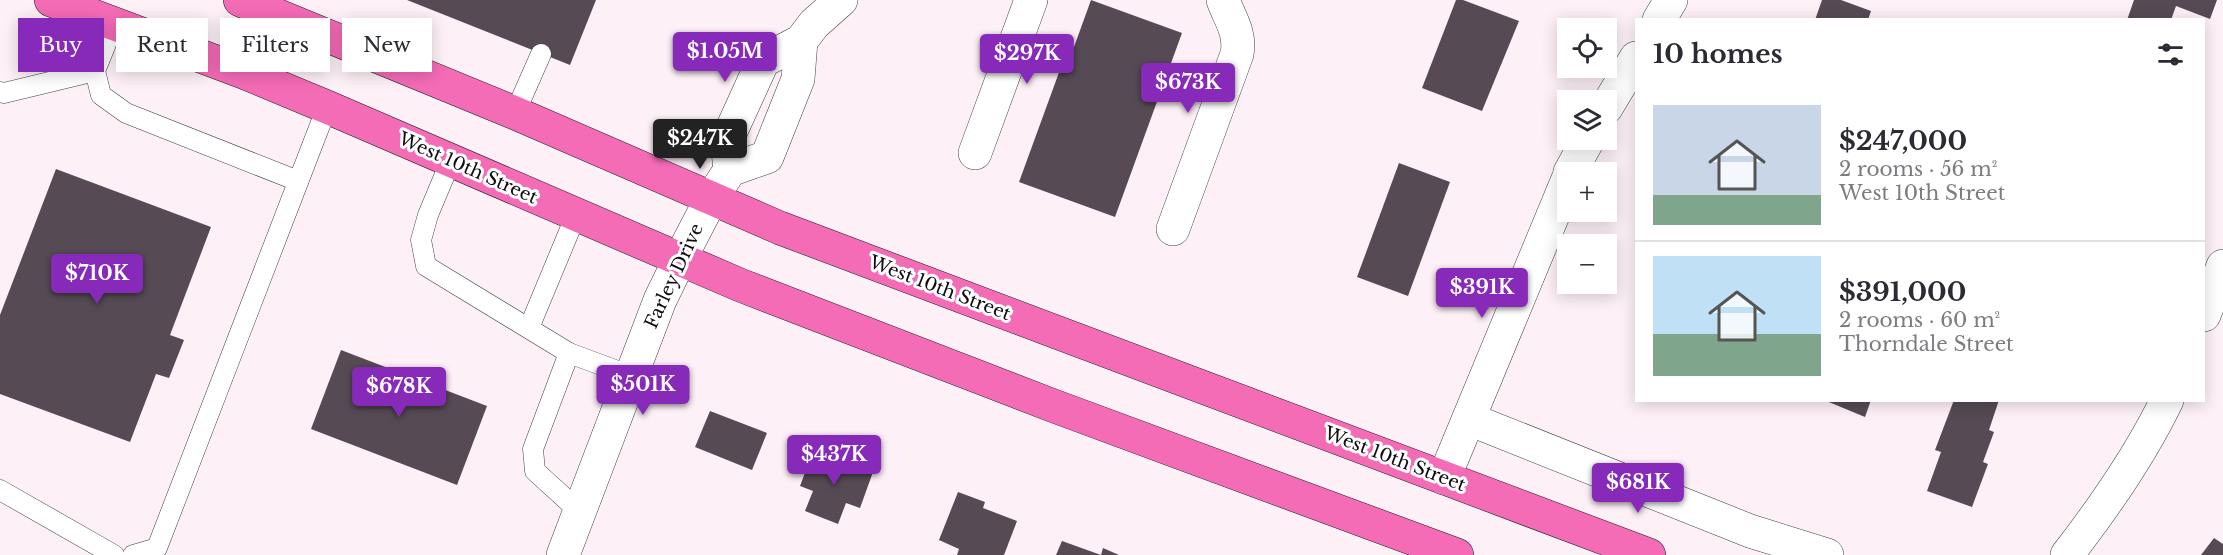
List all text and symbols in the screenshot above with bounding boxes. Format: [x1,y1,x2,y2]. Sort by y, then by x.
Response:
chip: Buy [18,18,104,72]
chip: Rent [116,18,208,72]
chip: Filters [220,18,330,72]
chip: New [342,18,432,72]
map controls [1557,18,1617,294]
button: locate [1557,18,1617,78]
pin: $1.05M [676,32,774,83]
pin: $297K [985,34,1069,85]
text: 10 homes [1653,38,1783,70]
icon: filters [2154,38,2187,71]
text: $1.05M [687,39,763,63]
text: $297K [994,41,1060,65]
pin: $673K [1146,63,1230,114]
text: $673K [1155,70,1221,94]
button: layers [1557,90,1617,150]
pin: $247K [658,119,742,170]
text: $247,000 [1839,125,1967,157]
text: $247K [667,126,733,150]
street label: West 10th Street [394,127,541,209]
icon: home [1701,129,1773,201]
text: 2 rooms · 56 m² [1839,157,1997,181]
button: + [1557,162,1617,222]
text: West 10th Street [1839,181,2005,205]
street label: Farley Drive [640,220,708,332]
button: − [1557,234,1617,294]
street label: West 10th Street [865,251,1014,325]
pin: $710K [55,254,139,305]
text: $710K [65,261,129,285]
pin: $391K [1440,268,1524,319]
text: $391K [1450,275,1514,299]
text: $391,000 [1839,276,1966,308]
icon: home [1701,280,1773,352]
text: 2 rooms · 60 m² [1839,308,2000,332]
text: Thorndale Street [1839,332,2014,356]
pin: $501K [601,365,685,416]
pin: $678K [357,367,441,418]
text: $501K [610,372,676,396]
text: $678K [366,374,432,398]
street label: West 10th Street [1320,422,1469,496]
pin: $437K [792,435,876,486]
text: $437K [801,442,867,466]
pin: $681K [1596,463,1680,514]
text: $681K [1606,470,1670,494]

